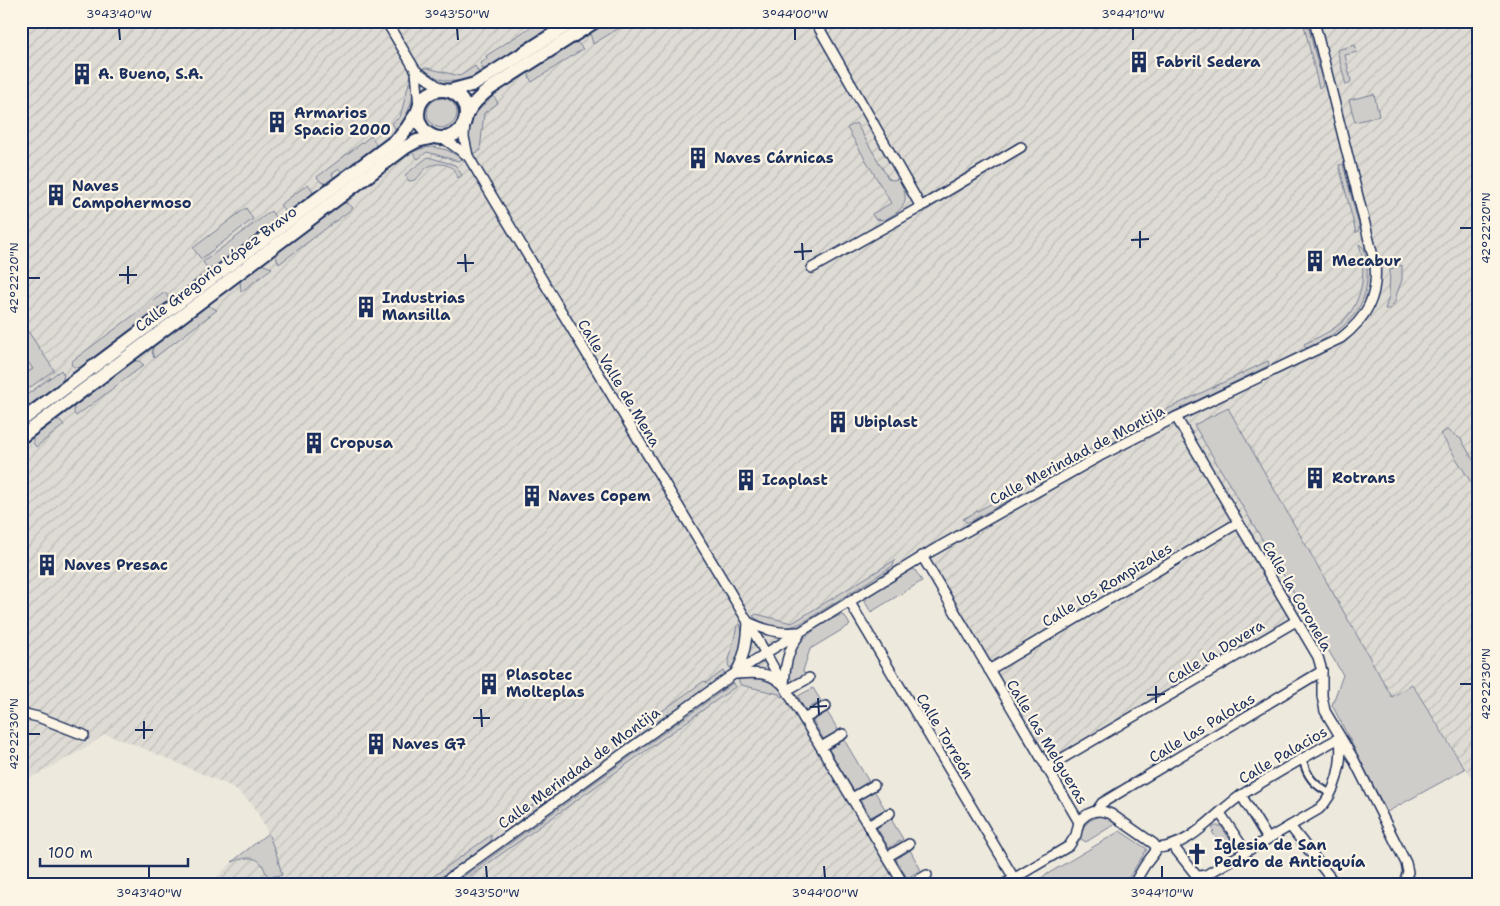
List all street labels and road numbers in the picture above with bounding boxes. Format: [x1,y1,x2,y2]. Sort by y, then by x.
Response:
street label: Calle Gregorio López Bravo [131,201,301,337]
street label: Calle Valle de Mena [573,316,665,451]
street label: Calle Merindad de Montija [986,400,1169,510]
street label: Calle la Coronela [1257,537,1337,655]
street label: Calle los Rompizales [1038,538,1176,632]
street label: Calle la Dovera [1164,615,1269,689]
street label: Calle las Melgueras [1002,676,1092,808]
street label: Calle las Palotas [1145,688,1259,768]
street label: Calle Torreón [912,689,978,783]
street label: Calle Merindad de Montija [494,702,664,834]
street label: Calle Palacios [1235,722,1331,788]

